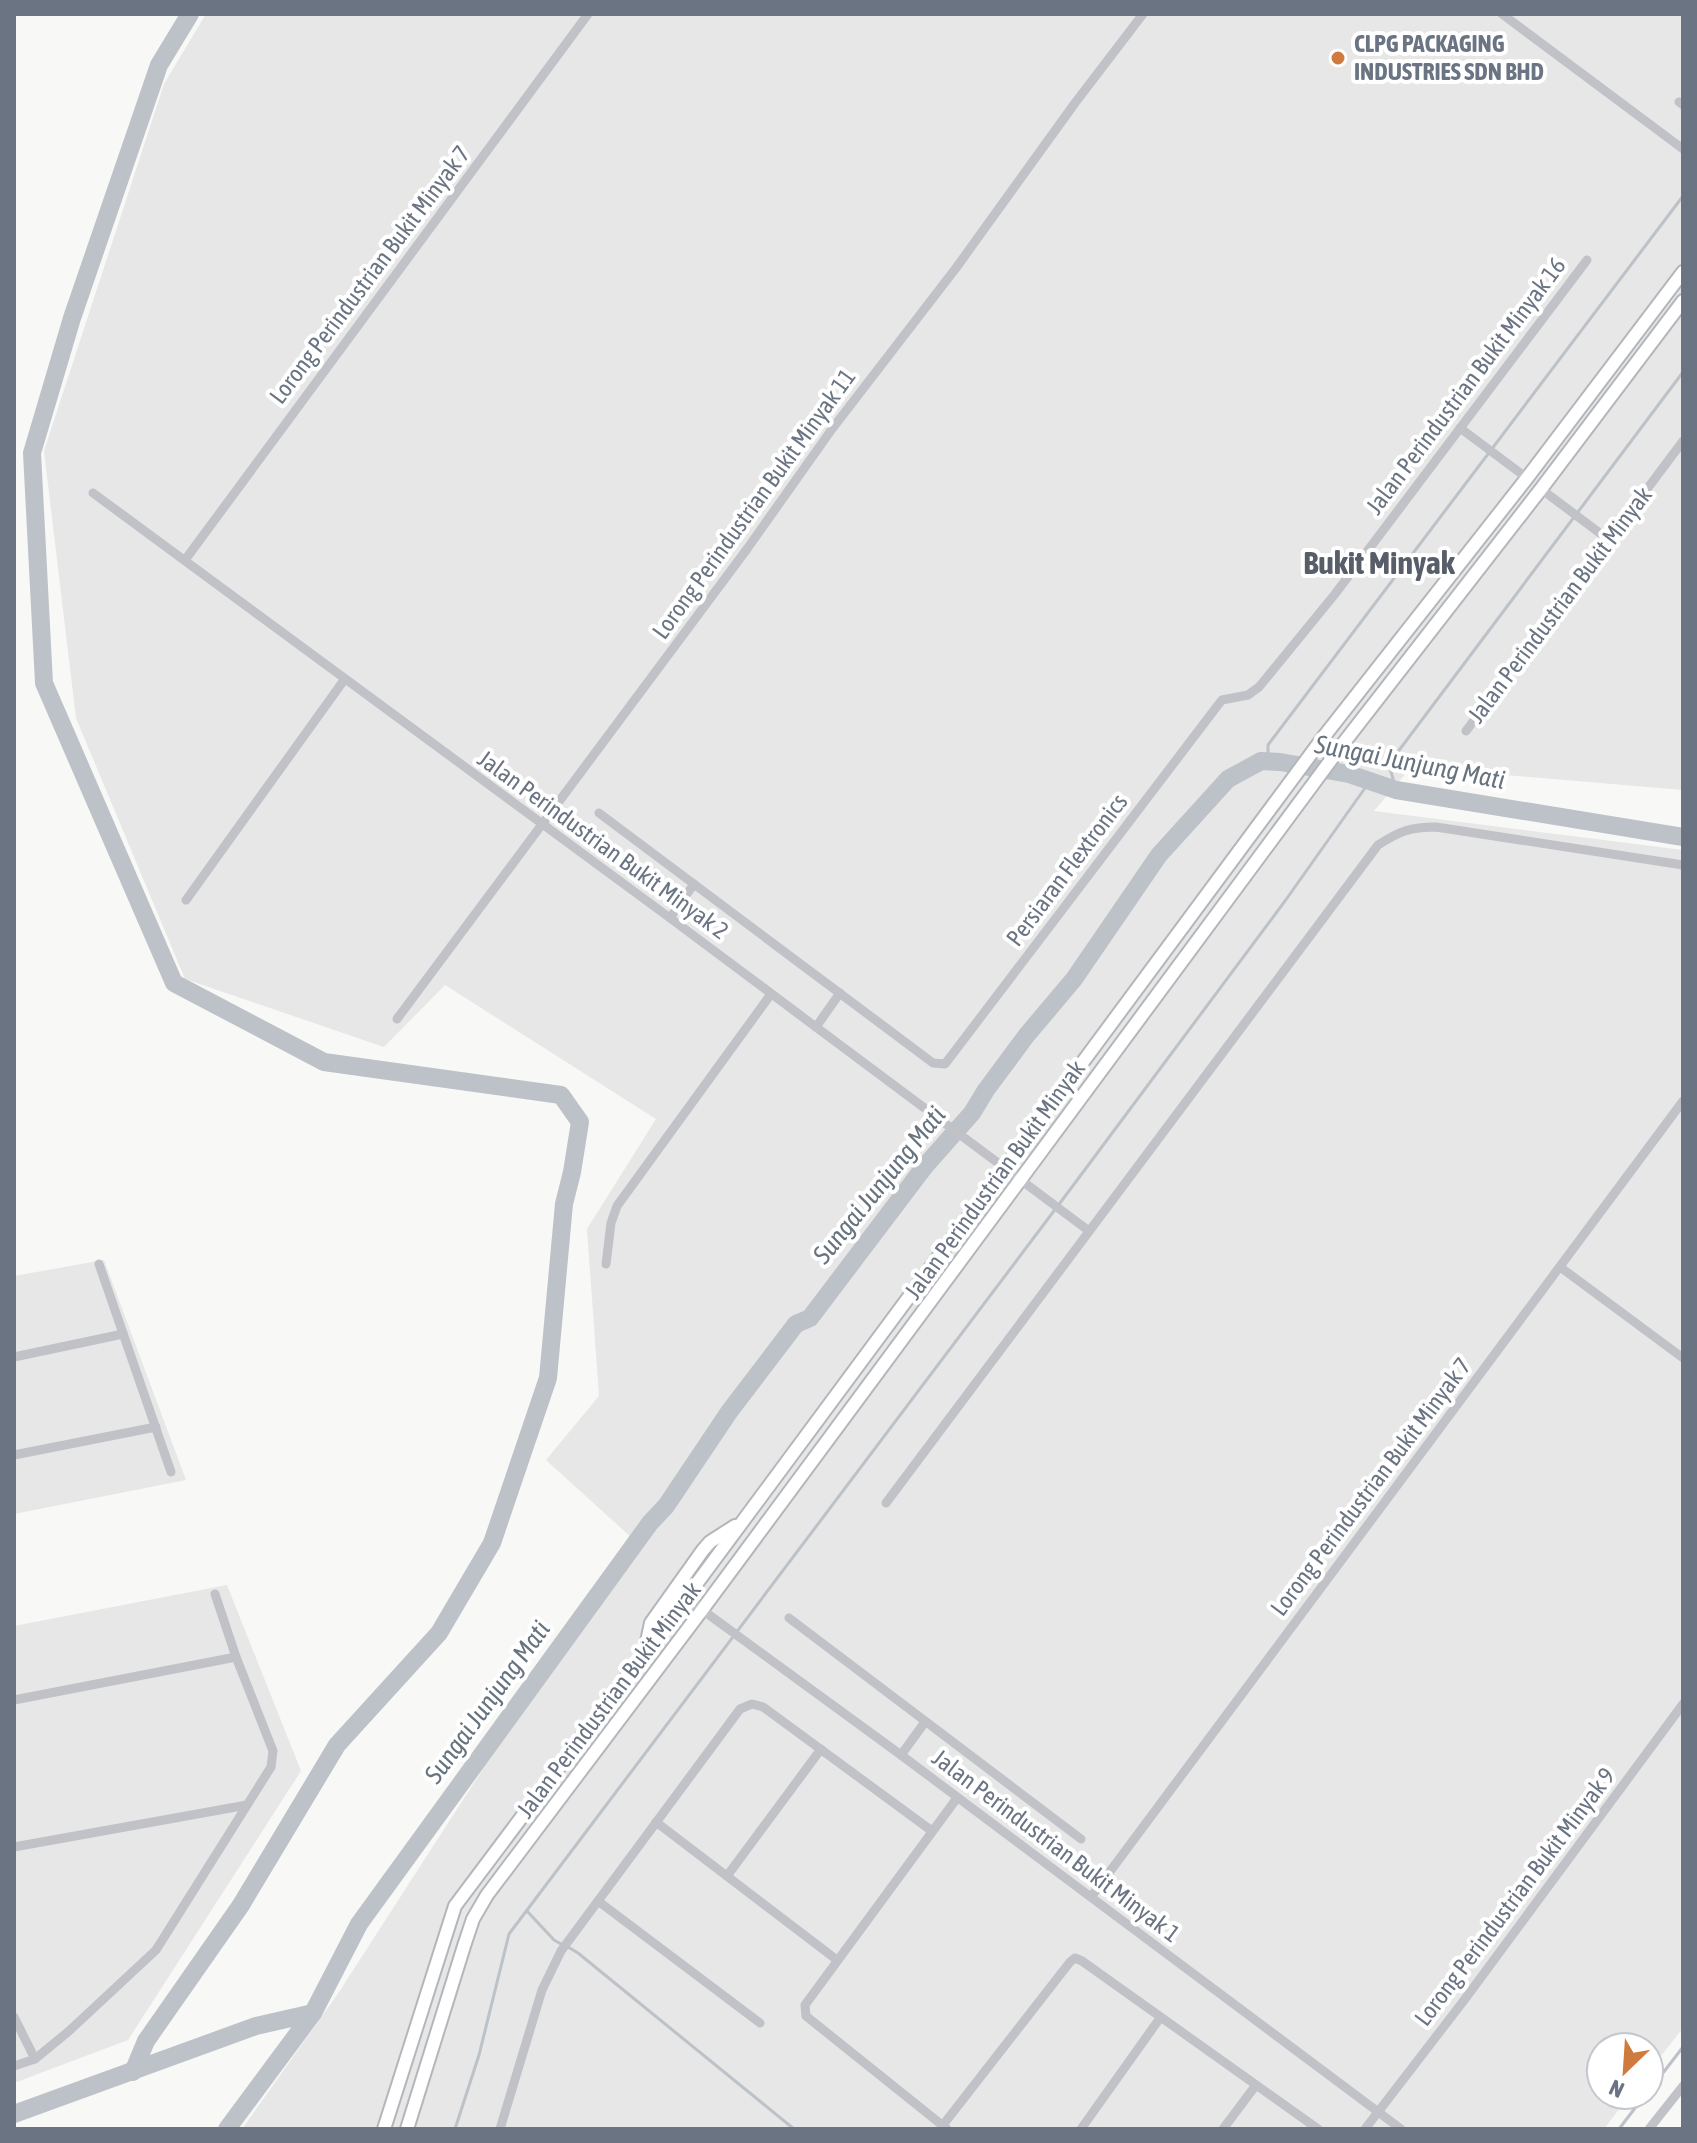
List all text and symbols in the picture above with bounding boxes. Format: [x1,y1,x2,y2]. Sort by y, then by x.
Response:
place label: CLPG PACKAGING INDUSTRIES SDN BHD [1354,30,1544,85]
marker: CLPG PACKAGING INDUSTRIES SDN BHD [1329,49,1347,67]
street label: Lorong Perindustrian Bukit Minyak 7 [264,141,475,409]
street label: Jalan Perindustrian Bukit Minyak 16 [1360,252,1571,519]
street label: Lorong Perindustrian Bukit Minyak 11 [647,364,861,644]
street label: Jalan Perindustrian Bukit Minyak [1462,481,1657,728]
district label: Bukit Minyak [1303,544,1456,581]
water label: Sungai Junjung Mati [1311,729,1508,795]
street label: Jalan Perindustrian Bukit Minyak 2 [473,745,734,944]
street label: Persiaran Flextronics [1001,788,1133,951]
street label: Jalan Perindustrian Bukit Minyak [899,1055,1090,1304]
water label: Sungai Junjung Mati [806,1101,951,1270]
street label: Lorong Perindustrian Bukit Minyak 7 [1265,1353,1476,1621]
street label: Jalan Perindustrian Bukit Minyak [511,1576,706,1823]
water label: Sungai Junjung Mati [418,1615,556,1790]
street label: Jalan Perindustrian Bukit Minyak 1 [927,1744,1185,1947]
street label: Lorong Perindustrian Bukit Minyak 9 [1409,1763,1620,2031]
north arrow [1585,2031,1665,2111]
text: N [1605,2075,1628,2104]

